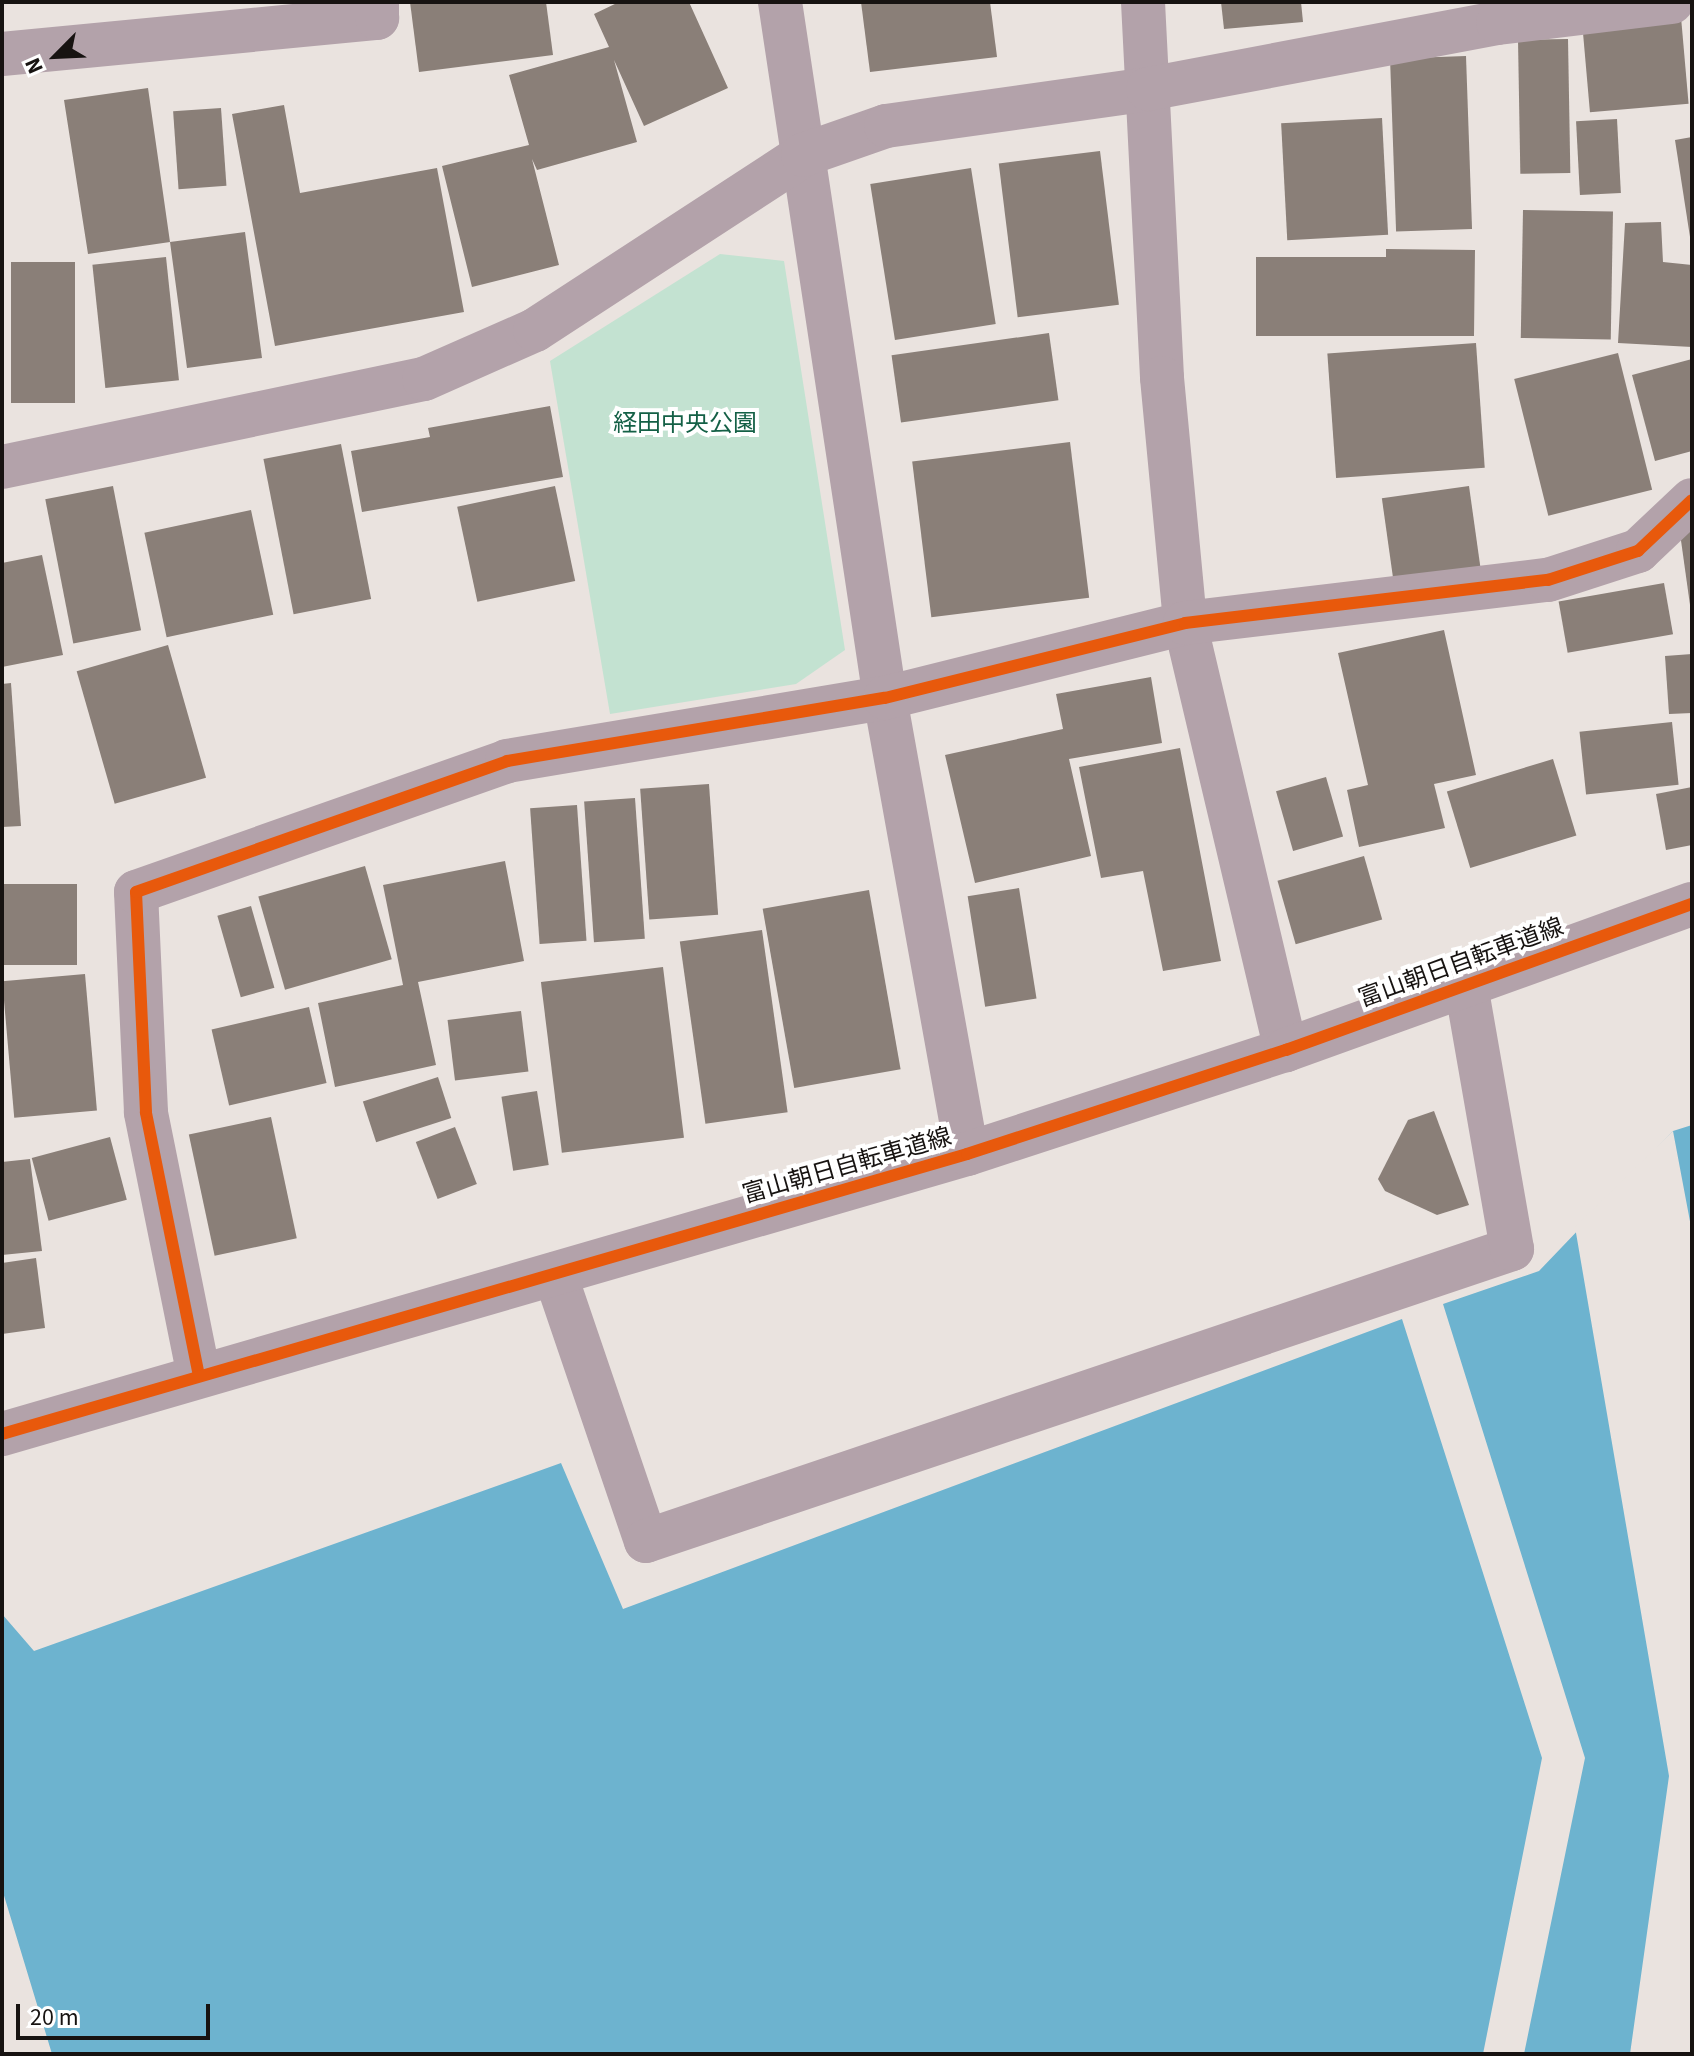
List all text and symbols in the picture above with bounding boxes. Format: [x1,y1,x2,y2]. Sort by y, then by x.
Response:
north arrow [16,16,96,96]
text: N [16,53,52,79]
park label: 経田中央公園 [613,410,757,438]
street label: 富山朝日自転車道線 [1355,913,1567,1013]
street label: 富山朝日自転車道線 [739,1122,955,1210]
scale bar [20,1988,214,2038]
text: 20 m [30,2000,79,2035]

